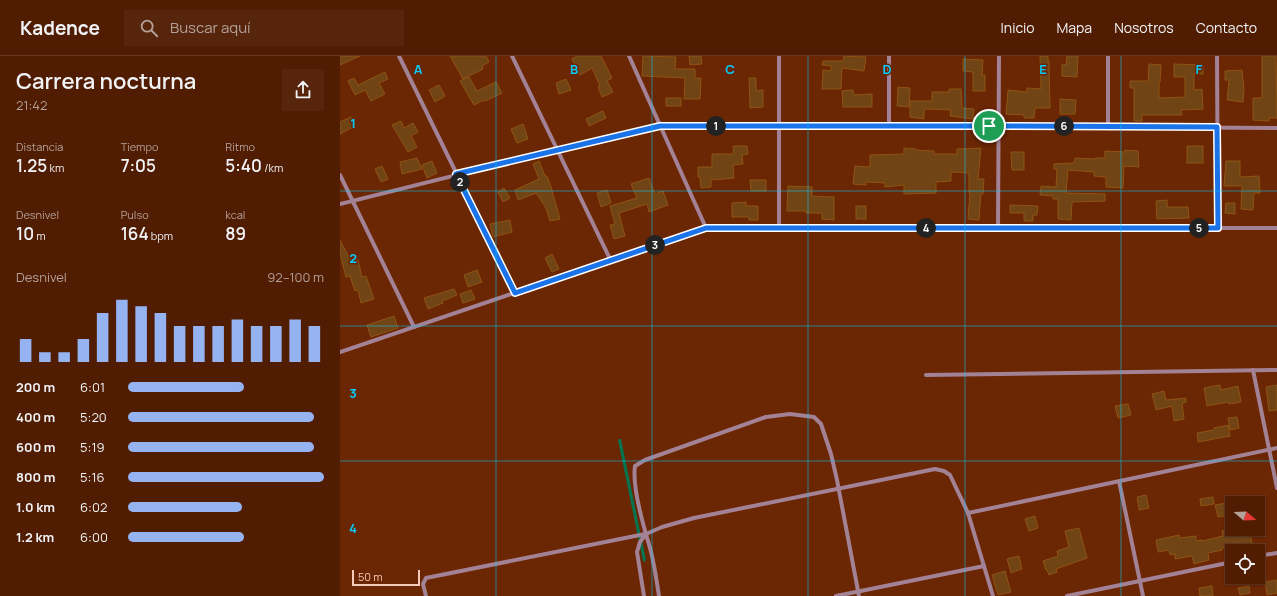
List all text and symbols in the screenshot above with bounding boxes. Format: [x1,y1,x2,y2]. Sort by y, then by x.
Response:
search box [124,10,404,46]
text: Kadence [20,15,100,41]
icon: search [138,17,160,39]
text: Buscar aquí [170,17,251,38]
text: Inicio [1001,18,1035,37]
text: Mapa [1057,18,1092,37]
text: Nosotros [1114,18,1174,37]
text: Contacto [1196,18,1257,37]
text: A [414,60,423,78]
text: B [570,60,578,78]
text: C [725,60,735,78]
text: D [882,60,892,78]
text: E [1039,60,1047,78]
text: F [1196,60,1203,78]
text: Carrera nocturna [16,66,196,96]
button: share [282,69,324,111]
text: 21:42 [16,96,47,114]
pin [972,109,1006,143]
text: 1 [350,114,356,132]
icon: arrive [978,115,1000,137]
pin: 1 [706,116,726,136]
pin: 6 [1054,116,1074,136]
text: 1 [714,118,718,133]
text: 6 [1061,118,1067,133]
text: Distancia [16,139,63,154]
text: Tiempo [121,139,158,154]
text: Ritmo [225,139,255,154]
text: 1.25 [16,154,47,177]
text: 7:05 [121,154,156,177]
text: 5:40 [225,154,262,177]
text: km [47,160,64,175]
text: /km [262,160,283,175]
pin: 2 [450,172,470,192]
text: 2 [457,174,463,189]
text: Desnivel [16,207,59,222]
text: Pulso [121,207,149,222]
text: kcal [225,207,245,222]
pin: 4 [916,218,936,238]
pin: 5 [1189,218,1209,238]
text: 4 [923,220,929,235]
text: 5 [1196,220,1202,235]
text: 10 [16,222,34,245]
text: 164 [121,222,149,245]
text: 89 [225,222,246,245]
text: m [34,228,46,243]
text: bpm [149,228,173,243]
pin: 3 [645,235,665,255]
text: 3 [652,237,658,252]
text: 2 [349,249,357,267]
text: Desnivel [16,268,67,286]
text: 92–100 m [267,268,324,286]
text: 200 m [16,378,55,396]
text: 6:01 [80,378,105,396]
text: 3 [349,384,357,402]
text: 400 m [16,408,55,426]
text: 5:20 [80,408,107,426]
text: 600 m [16,438,55,456]
text: 5:19 [80,438,105,456]
text: 800 m [16,468,55,486]
text: 5:16 [80,468,105,486]
north arrow [1225,496,1265,536]
map controls [1225,496,1265,584]
text: 1.0 km [16,498,55,516]
text: 6:02 [80,498,107,516]
text: 4 [349,519,357,537]
text: 1.2 km [16,528,54,546]
text: 6:00 [80,528,108,546]
button: locate [1225,544,1265,584]
scale bar [352,568,420,587]
text: 50 m [358,569,383,584]

